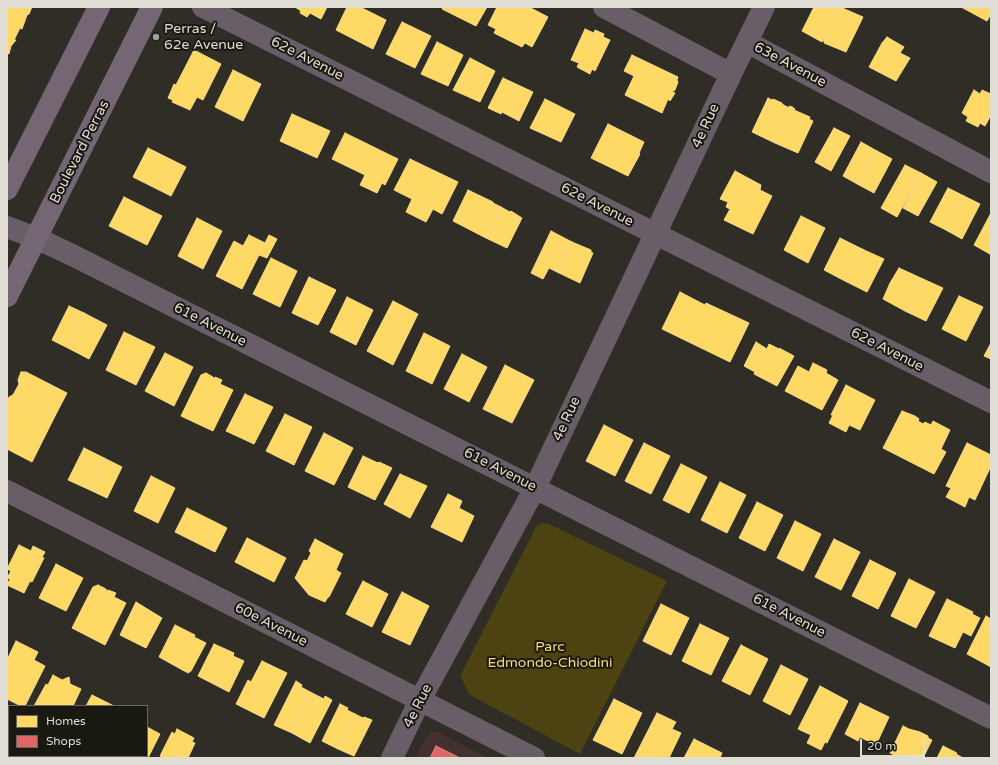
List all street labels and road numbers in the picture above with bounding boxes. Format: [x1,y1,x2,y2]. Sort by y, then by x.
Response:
street label: 62e Avenue [268,34,346,84]
street label: 63e Avenue [751,39,829,91]
street label: Boulevard Perras [47,98,113,206]
street label: 4e Rue [689,101,723,151]
street label: 62e Avenue [558,180,636,230]
street label: 61e Avenue [171,300,249,350]
street label: 62e Avenue [848,325,926,375]
street label: 4e Rue [550,394,584,444]
street label: 61e Avenue [461,445,539,495]
street label: 61e Avenue [750,591,828,641]
street label: 60e Avenue [232,600,310,650]
street label: 4e Rue [400,681,436,731]

